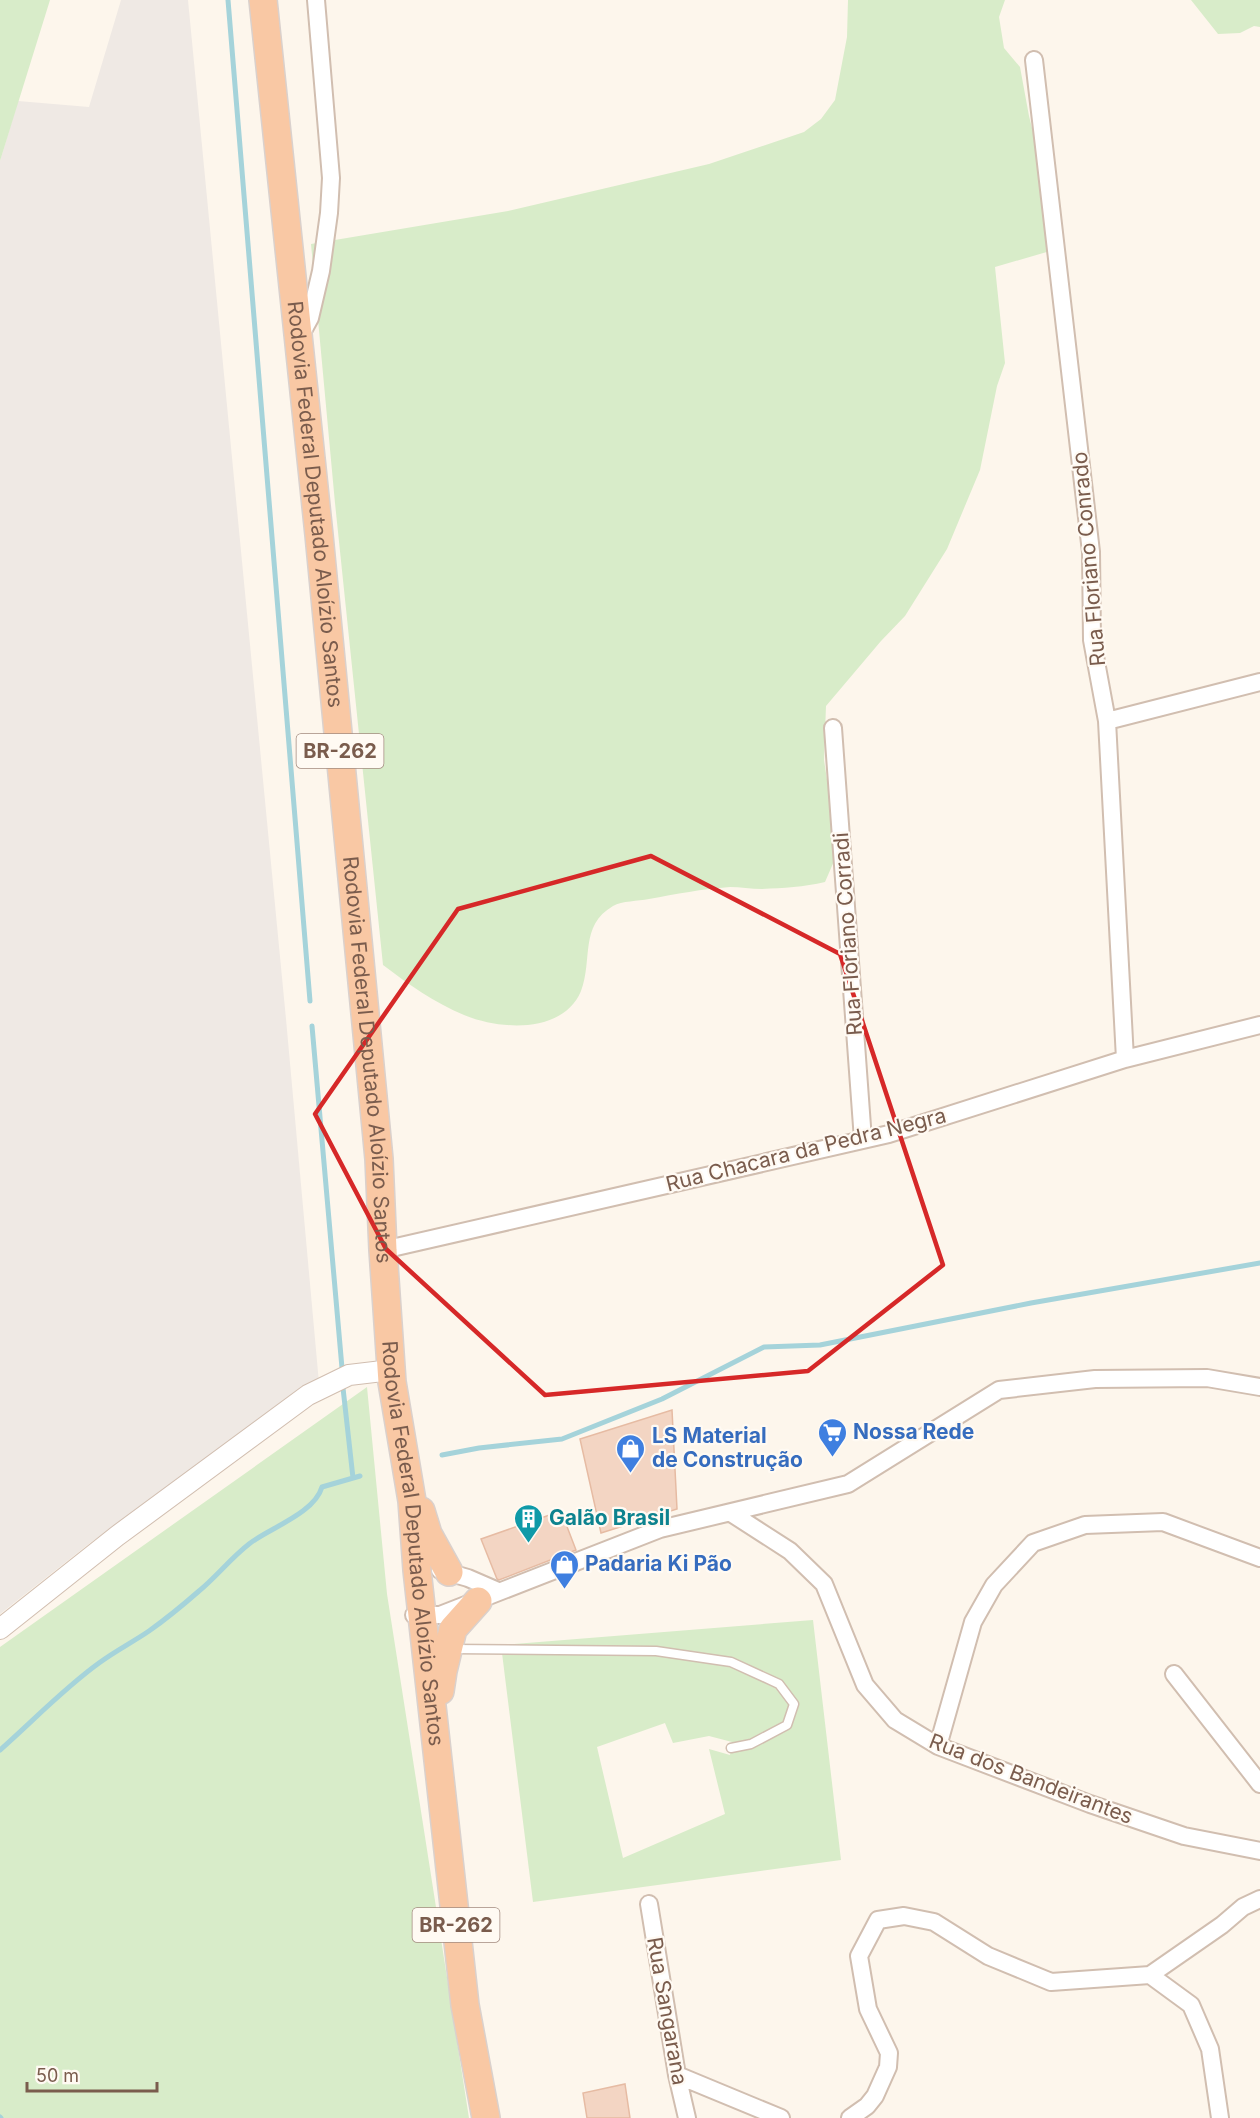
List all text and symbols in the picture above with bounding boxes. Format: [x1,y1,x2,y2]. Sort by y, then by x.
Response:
street label: Rodovia Federal Deputado Aloízio Santos [283,300,349,709]
street label: Rua Floriano Conrado [1067,451,1110,667]
road number: BR-262 [296,734,384,768]
street label: Rua Floriano Corradi [828,832,867,1036]
street label: Rodovia Federal Deputado Aloízio Santos [338,855,397,1264]
street label: Rua Chacara da Pedra Negra [663,1103,949,1196]
street label: Rodovia Federal Deputado Aloízio Santos [377,1340,449,1747]
supermarket icon: Nossa Rede [816,1416,848,1458]
place label: Nossa Rede [853,1419,974,1444]
place label: LS Material de Construção [652,1423,803,1472]
shop icon: LS Material de Construção [615,1432,647,1474]
building icon: Galão Brasil [512,1502,544,1544]
place label: Galão Brasil [549,1505,670,1530]
shop icon: Padaria Ki Pão [548,1548,580,1590]
place label: Padaria Ki Pão [585,1551,732,1576]
street label: Rua dos Bandeirantes [926,1728,1137,1829]
road number: BR-262 [412,1908,500,1942]
street label: Rua Sangarana [642,1935,693,2087]
scale bar [27,2055,158,2093]
text: 50 m [36,2065,79,2086]

